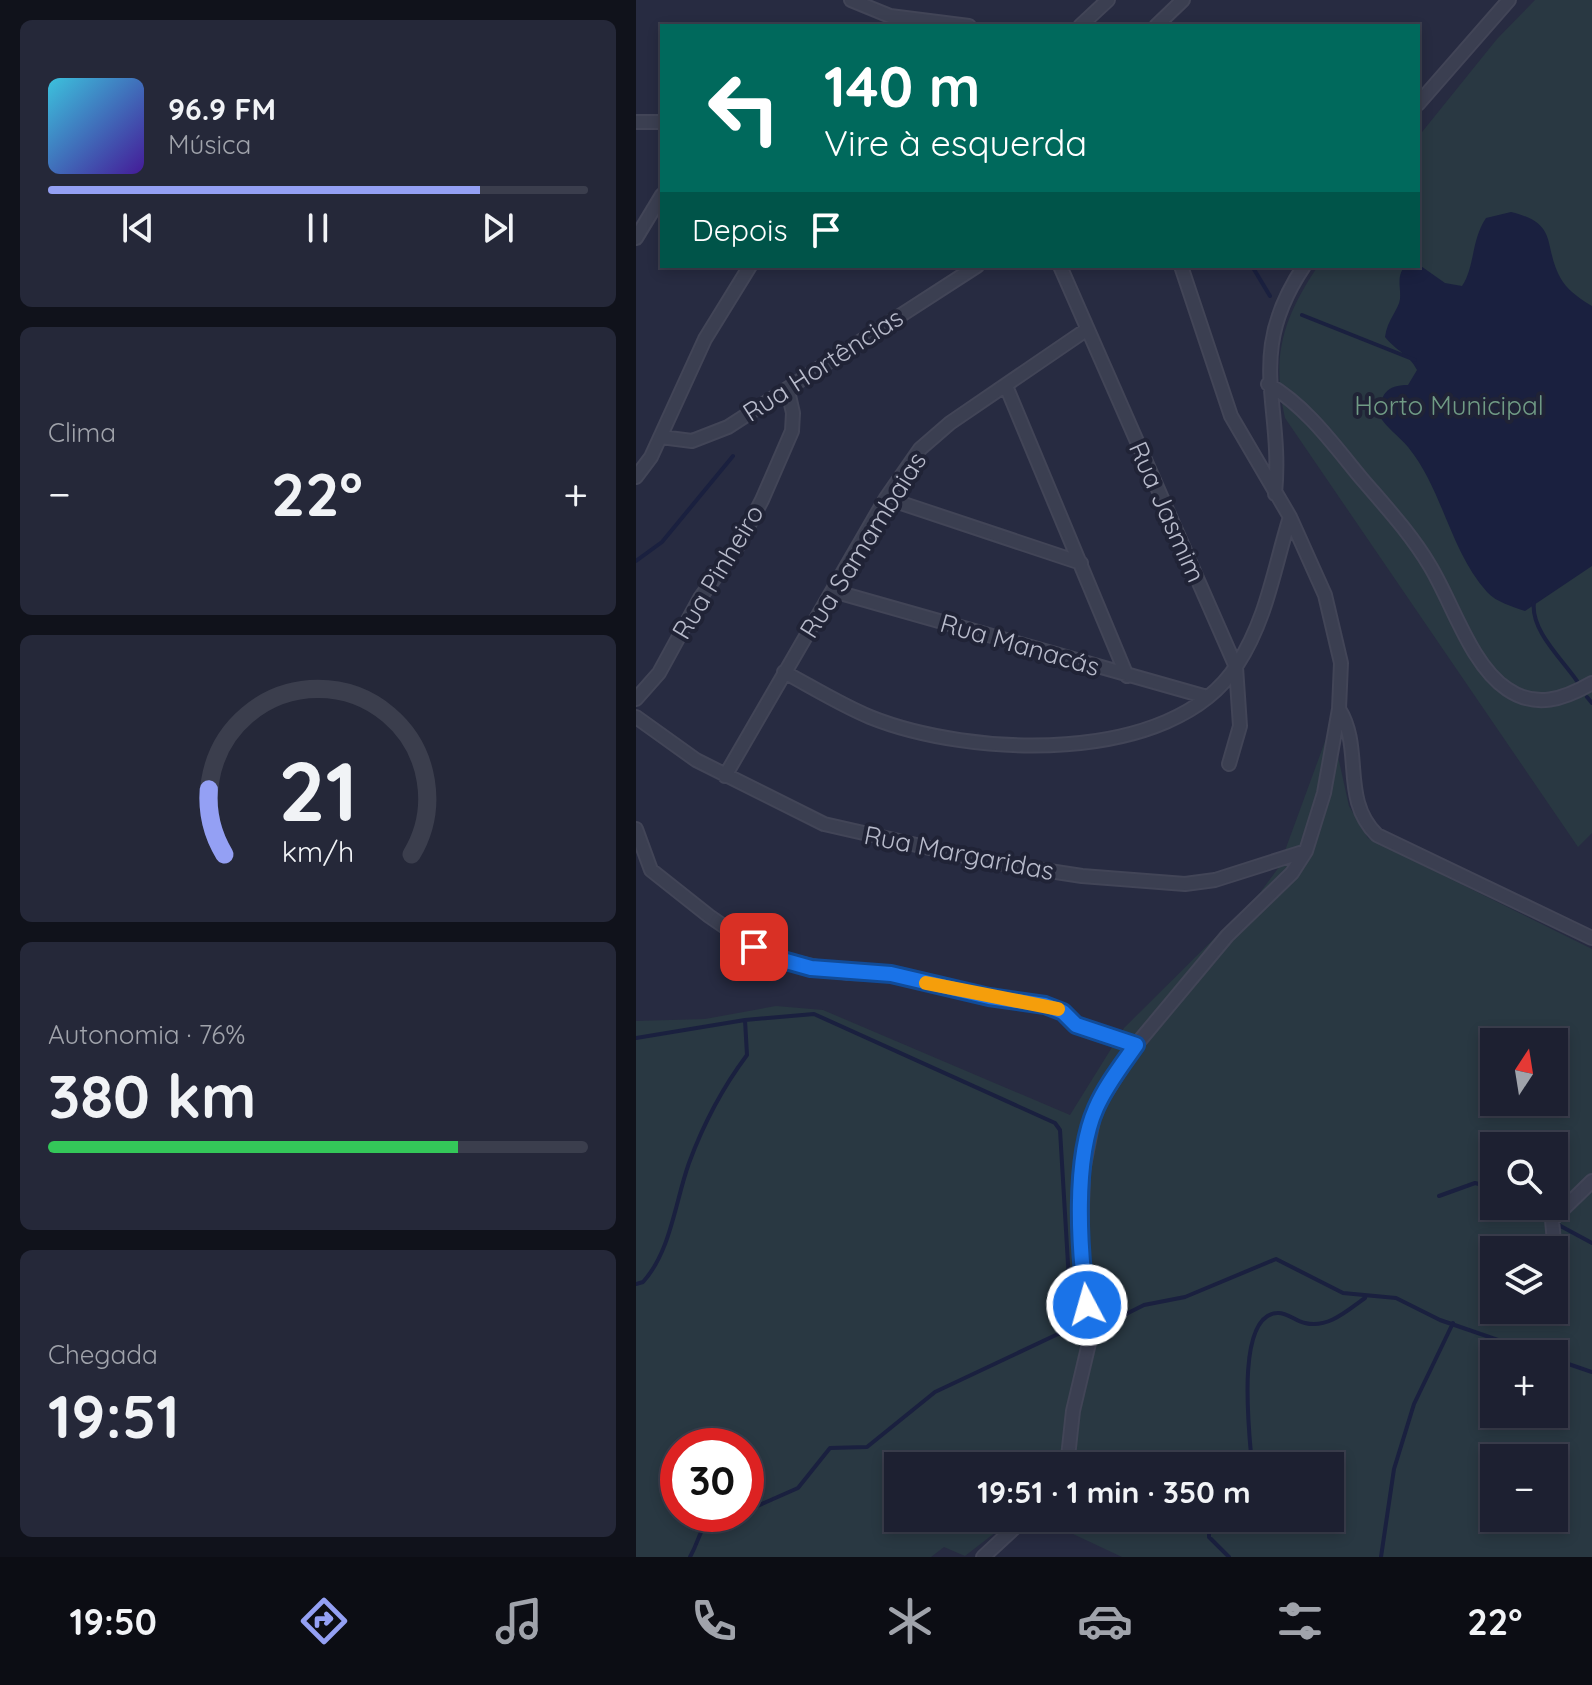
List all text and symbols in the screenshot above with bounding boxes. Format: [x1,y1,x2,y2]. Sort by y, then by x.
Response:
text: 140 m [824,51,980,121]
icon: left [692,56,796,160]
text: 96.9 FM [168,90,276,128]
text: Vire à esquerda [824,120,1087,165]
text: Música [168,128,251,161]
icon: previous [116,206,160,250]
icon: pause [296,206,340,250]
icon: next [476,206,520,250]
icon: arrive [804,208,848,252]
text: Depois [692,211,788,249]
street label: Rua Hortências [736,300,909,429]
park label: Horto Municipal [1354,389,1544,422]
text: Clima [48,416,116,449]
street label: Rua Jasmim [1122,436,1213,587]
street label: Rua Samambaias [792,446,933,644]
text: 22° [271,456,363,531]
text: − [48,466,71,521]
text: + [563,466,588,521]
street label: Rua Pinheiro [665,499,771,645]
street label: Rua Manacás [937,606,1104,683]
text: 21 [278,737,358,841]
street label: Rua Margaridas [861,818,1057,887]
text: km/h [282,833,354,869]
pin [720,913,788,981]
icon: arrive [732,925,776,969]
text: Autonomia · 76% [48,1018,246,1051]
north arrow [1480,1028,1568,1116]
map controls [1480,1028,1568,1532]
text: 380 km [48,1058,256,1133]
button: search [1480,1132,1568,1220]
button: layers [1480,1236,1568,1324]
position arrow [1045,1263,1129,1347]
text: Chegada [48,1338,158,1371]
button: + [1480,1340,1568,1428]
text: 19:51 [48,1378,180,1453]
speed limit sign: 30 [660,1428,764,1532]
button: − [1480,1444,1568,1532]
text: 19:51 · 1 min · 350 m [977,1473,1251,1511]
icon: directions [296,1593,352,1649]
icon: music [491,1593,547,1649]
icon: phone [686,1593,742,1649]
icon: climate [882,1593,938,1649]
icon: car [1077,1593,1133,1649]
icon: filters [1272,1593,1328,1649]
text: 19:50 [70,1599,157,1644]
text: 22° [1467,1599,1522,1644]

